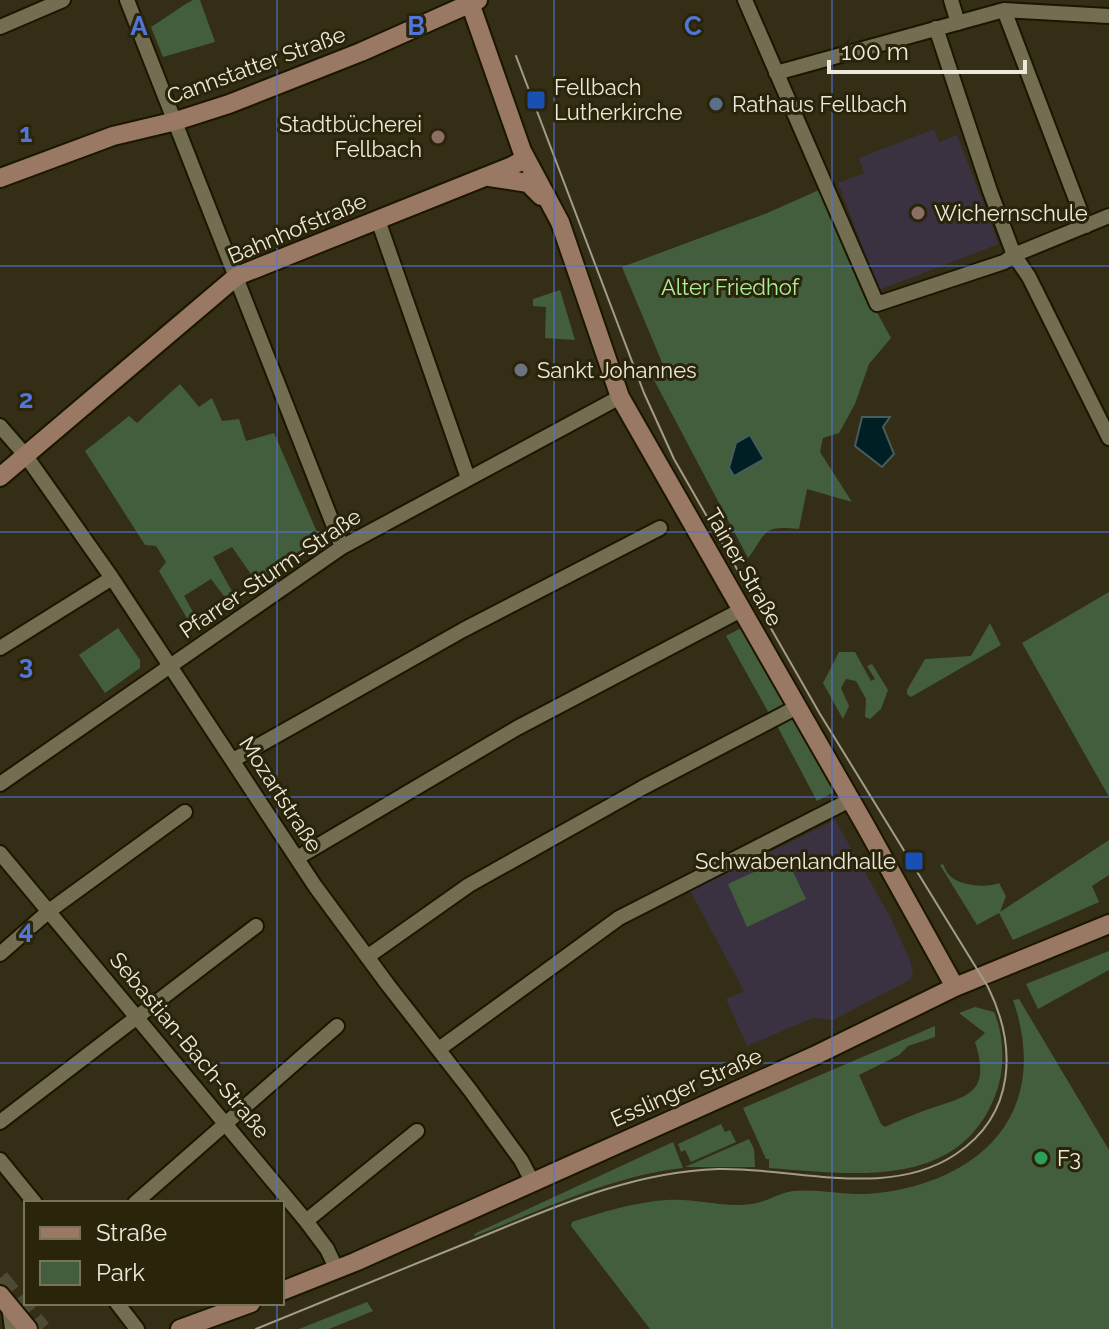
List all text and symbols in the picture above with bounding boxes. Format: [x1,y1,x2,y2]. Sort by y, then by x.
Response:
text: A [130,11,148,41]
text: B [407,11,425,41]
text: C [684,11,702,41]
street label: Cannstatter Straße [163,21,349,109]
scale bar [829,24,1025,74]
text: 100 m [841,37,909,66]
place label: Fellbach Lutherkirche [554,74,682,125]
marker: Fellbach Lutherkirche [525,89,547,111]
place label: Rathaus Fellbach [732,91,907,117]
marker: Rathaus Fellbach [707,95,725,113]
place label: Stadtbücherei Fellbach [279,111,422,162]
text: 1 [20,118,33,148]
marker: Stadtbücherei Fellbach [429,128,447,146]
street label: Bahnhofstraße [224,187,370,269]
place label: Wichernschule [934,200,1088,226]
marker: Wichernschule [909,204,927,222]
park label: Alter Friedhof [661,274,800,300]
place label: Sankt Johannes [537,357,697,383]
marker: Sankt Johannes [512,361,530,379]
text: 2 [19,384,33,414]
street label: Pfarrer-Sturm-Straße [174,503,366,643]
street label: Tainer Straße [700,503,788,631]
text: 3 [19,650,33,680]
street label: Mozartstraße [234,731,328,857]
place label: Schwabenlandhalle [695,848,896,874]
marker: Schwabenlandhalle [903,850,925,872]
text: 4 [19,915,33,945]
street label: Sebastian-Bach-Straße [105,947,275,1143]
street label: Esslinger Straße [606,1042,766,1132]
place label: F3 [1057,1145,1081,1171]
marker: F3 [1032,1149,1050,1167]
legend [24,1201,284,1305]
text: Straße [96,1218,167,1247]
text: Park [96,1258,145,1287]

